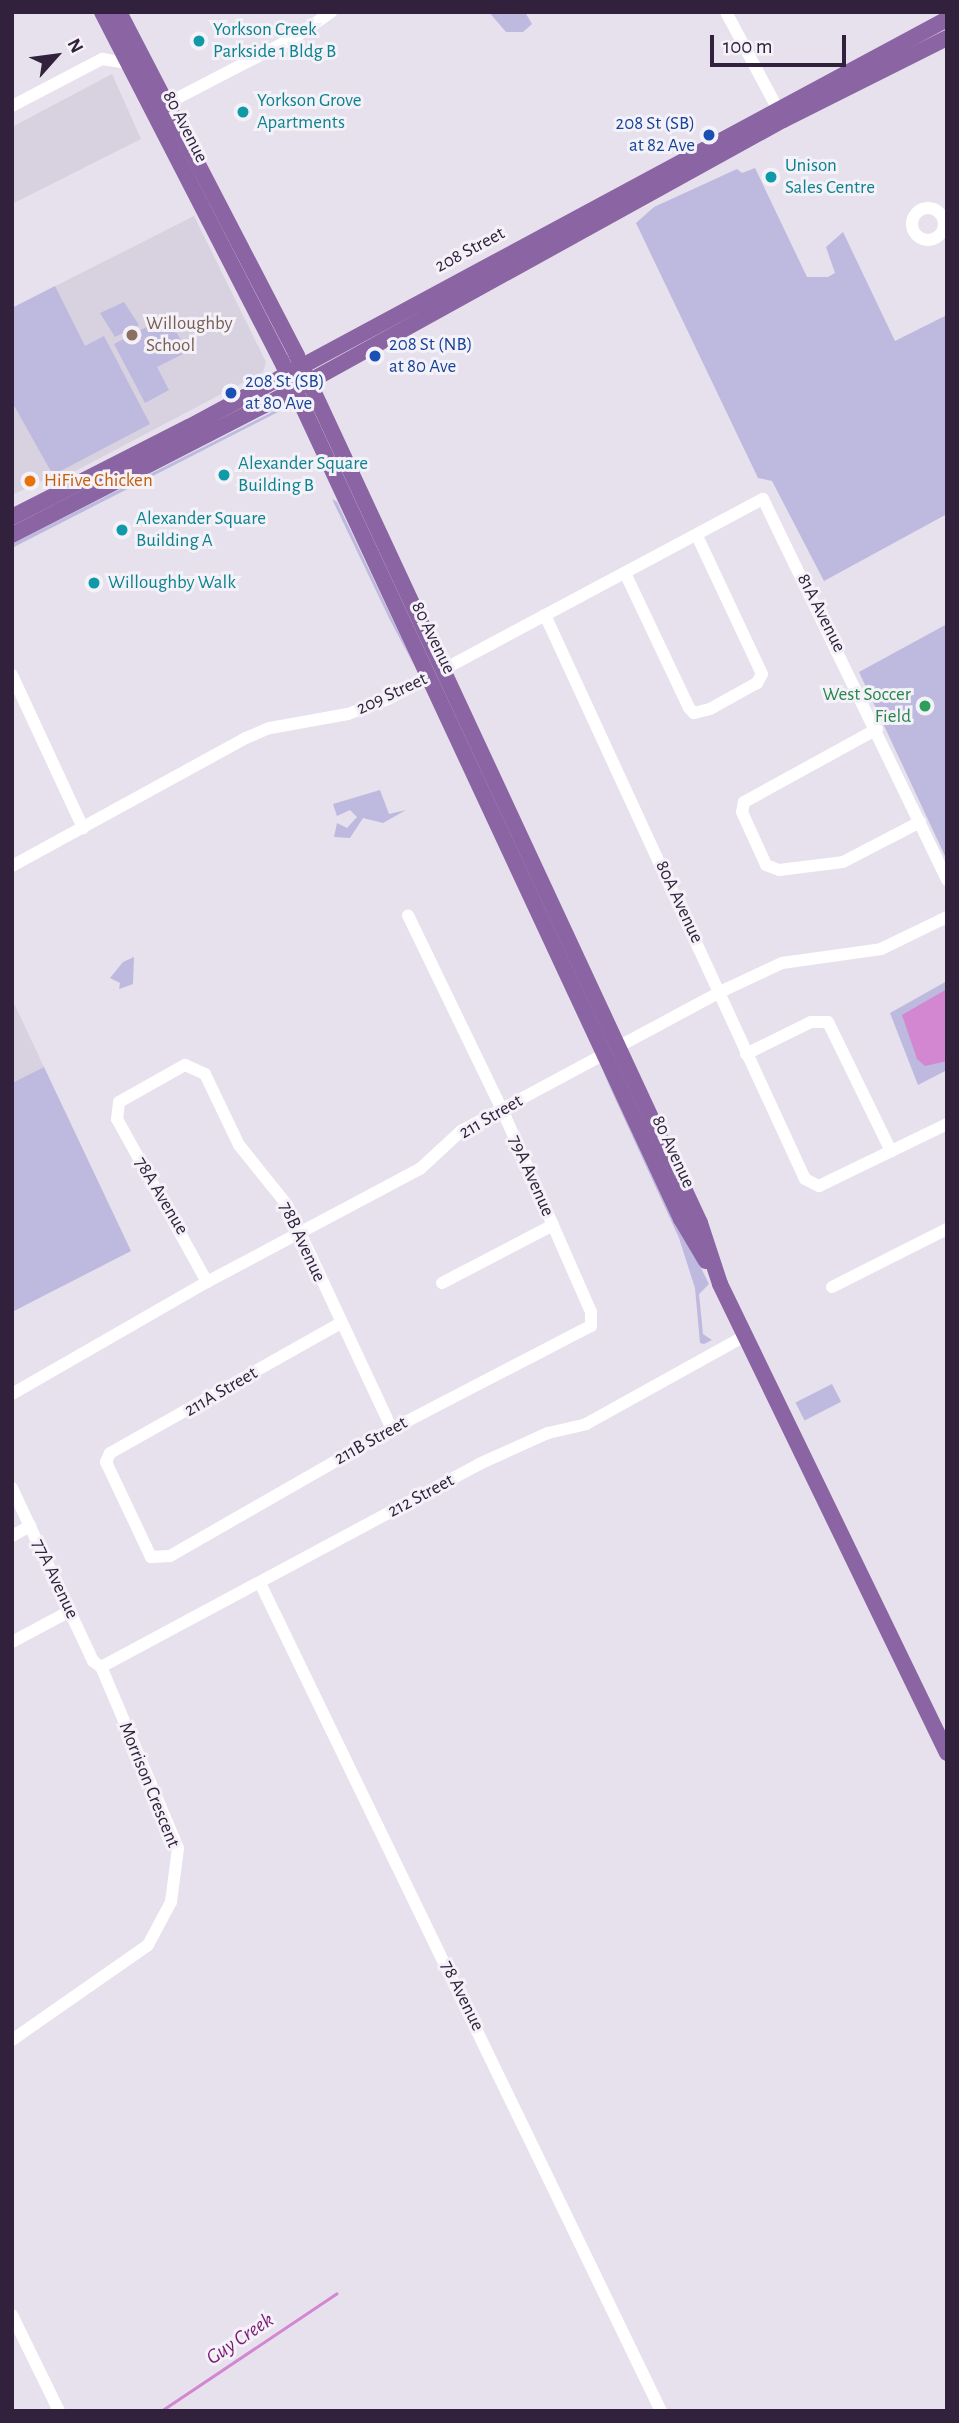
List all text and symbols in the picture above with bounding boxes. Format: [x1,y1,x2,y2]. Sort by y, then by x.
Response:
place label: Yorkson Creek Parkside 1 Bldg B [213,19,336,63]
north arrow [21,21,91,91]
scale bar [714,21,850,65]
marker: Yorkson Creek Parkside 1 Bldg B [191,33,207,49]
text: N [63,36,86,56]
text: 100 m [723,36,773,57]
street label: 80 Avenue [157,87,213,167]
place label: Yorkson Grove Apartments [257,90,362,134]
marker: Yorkson Grove Apartments [235,104,251,120]
place label: 208 St (SB) at 82 Ave [616,113,695,157]
marker: 208 St (SB) at 82 Ave [701,127,717,143]
place label: Unison Sales Centre [785,155,875,199]
marker: Unison Sales Centre [763,169,779,185]
street label: 208 Street [431,222,509,278]
place label: Willoughby School [146,313,233,357]
marker: Willoughby School [124,327,140,343]
place label: 208 St (NB) at 80 Ave [389,334,472,378]
marker: 208 St (NB) at 80 Ave [367,348,383,364]
place label: 208 St (SB) at 80 Ave [245,371,324,415]
marker: 208 St (SB) at 80 Ave [223,385,239,401]
place label: Alexander Square Building B [238,453,368,497]
marker: Alexander Square Building B [216,467,232,483]
place label: HiFive Chicken [44,470,153,492]
marker: HiFive Chicken [22,473,38,489]
place label: Alexander Square Building A [136,508,266,552]
marker: Alexander Square Building A [114,522,130,538]
street label: 81A Avenue [792,570,850,656]
place label: Willoughby Walk [108,572,236,594]
marker: Willoughby Walk [86,575,102,591]
street label: 80 Avenue [406,598,460,678]
street label: 209 Street [353,668,431,720]
place label: West Soccer Field [822,684,911,728]
marker: West Soccer Field [917,698,933,714]
street label: 80A Avenue [650,857,708,947]
street label: 211 Street [455,1090,527,1144]
street label: 80 Avenue [646,1112,700,1192]
street label: 79A Avenue [503,1132,559,1220]
street label: 78A Avenue [129,1153,193,1239]
street label: 78B Avenue [274,1198,330,1286]
street label: 211A Street [180,1362,262,1422]
street label: 211B Street [331,1412,411,1470]
street label: 212 Street [384,1469,458,1523]
street label: 77A Avenue [27,1536,83,1622]
street label: Morrison Crescent [114,1719,184,1851]
street label: 78 Avenue [435,1957,489,2035]
water label: Guy Creek [202,2307,278,2371]

